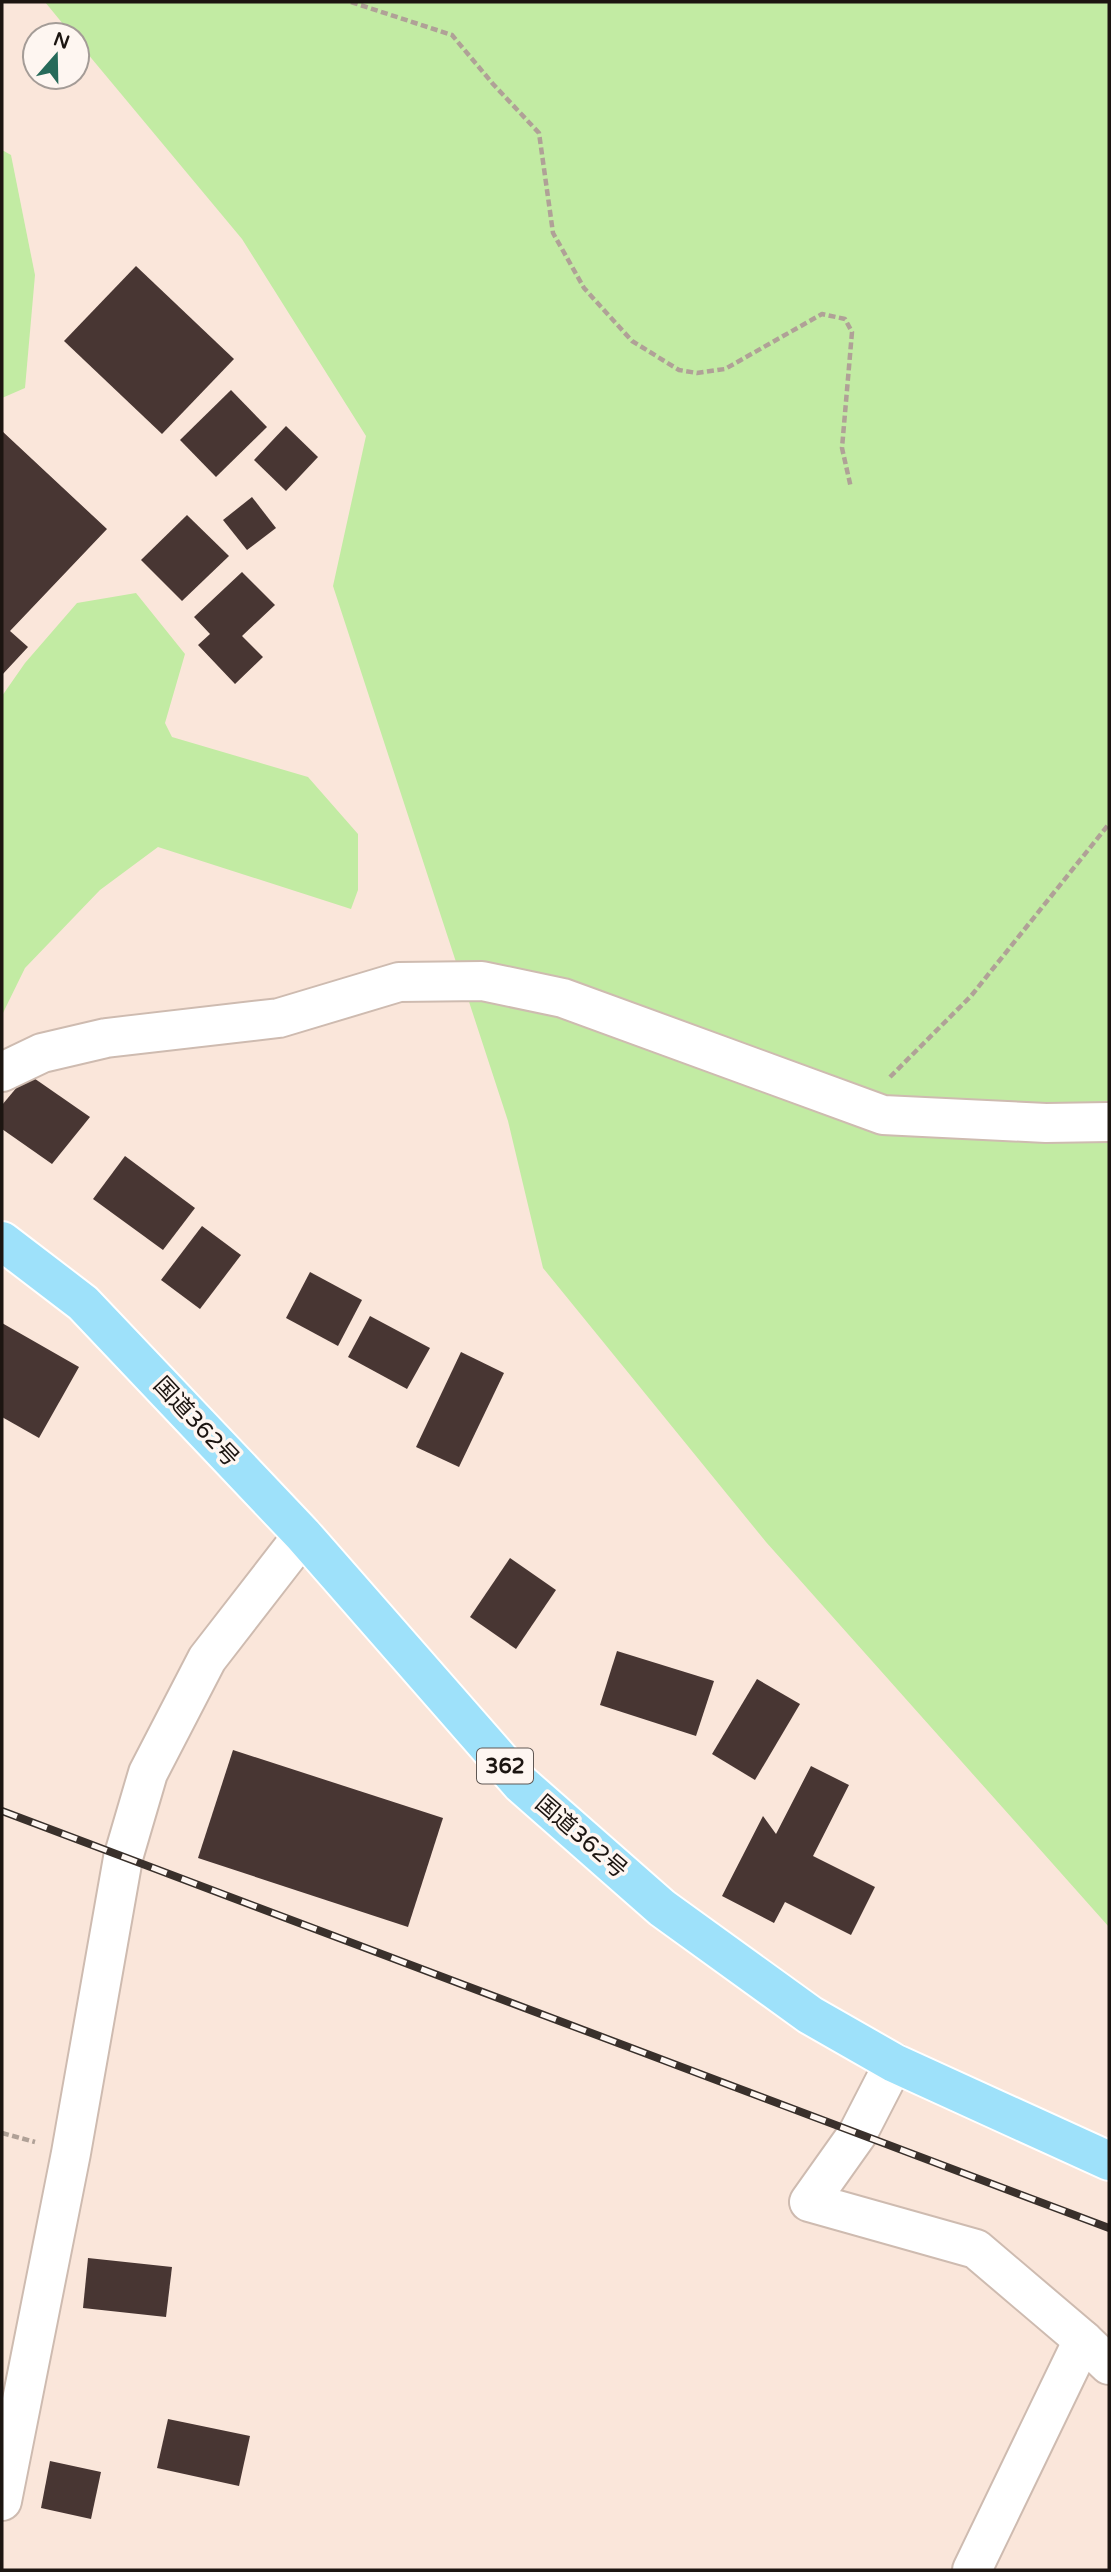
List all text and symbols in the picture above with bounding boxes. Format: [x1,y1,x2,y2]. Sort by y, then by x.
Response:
north arrow [21,21,91,91]
text: N [51,28,72,54]
street label: 国道362号 [147,1371,245,1473]
road number: 362 [477,1748,533,1784]
street label: 国道362号 [529,1790,633,1884]

